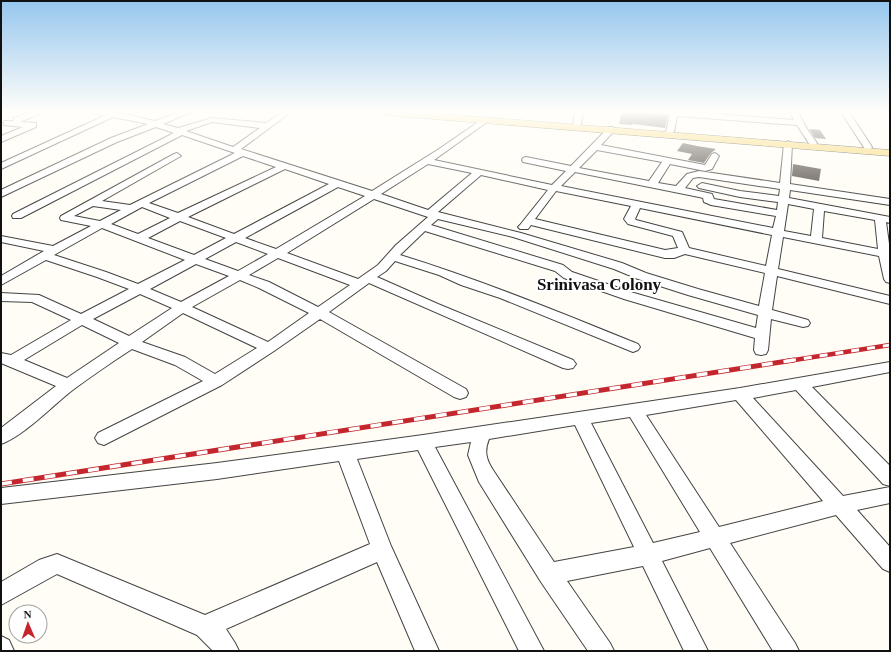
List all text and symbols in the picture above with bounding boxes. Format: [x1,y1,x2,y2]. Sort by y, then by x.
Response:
district label: Srinivasa Colony [537,275,662,294]
north arrow [8,604,48,644]
text: N [23,608,32,620]

